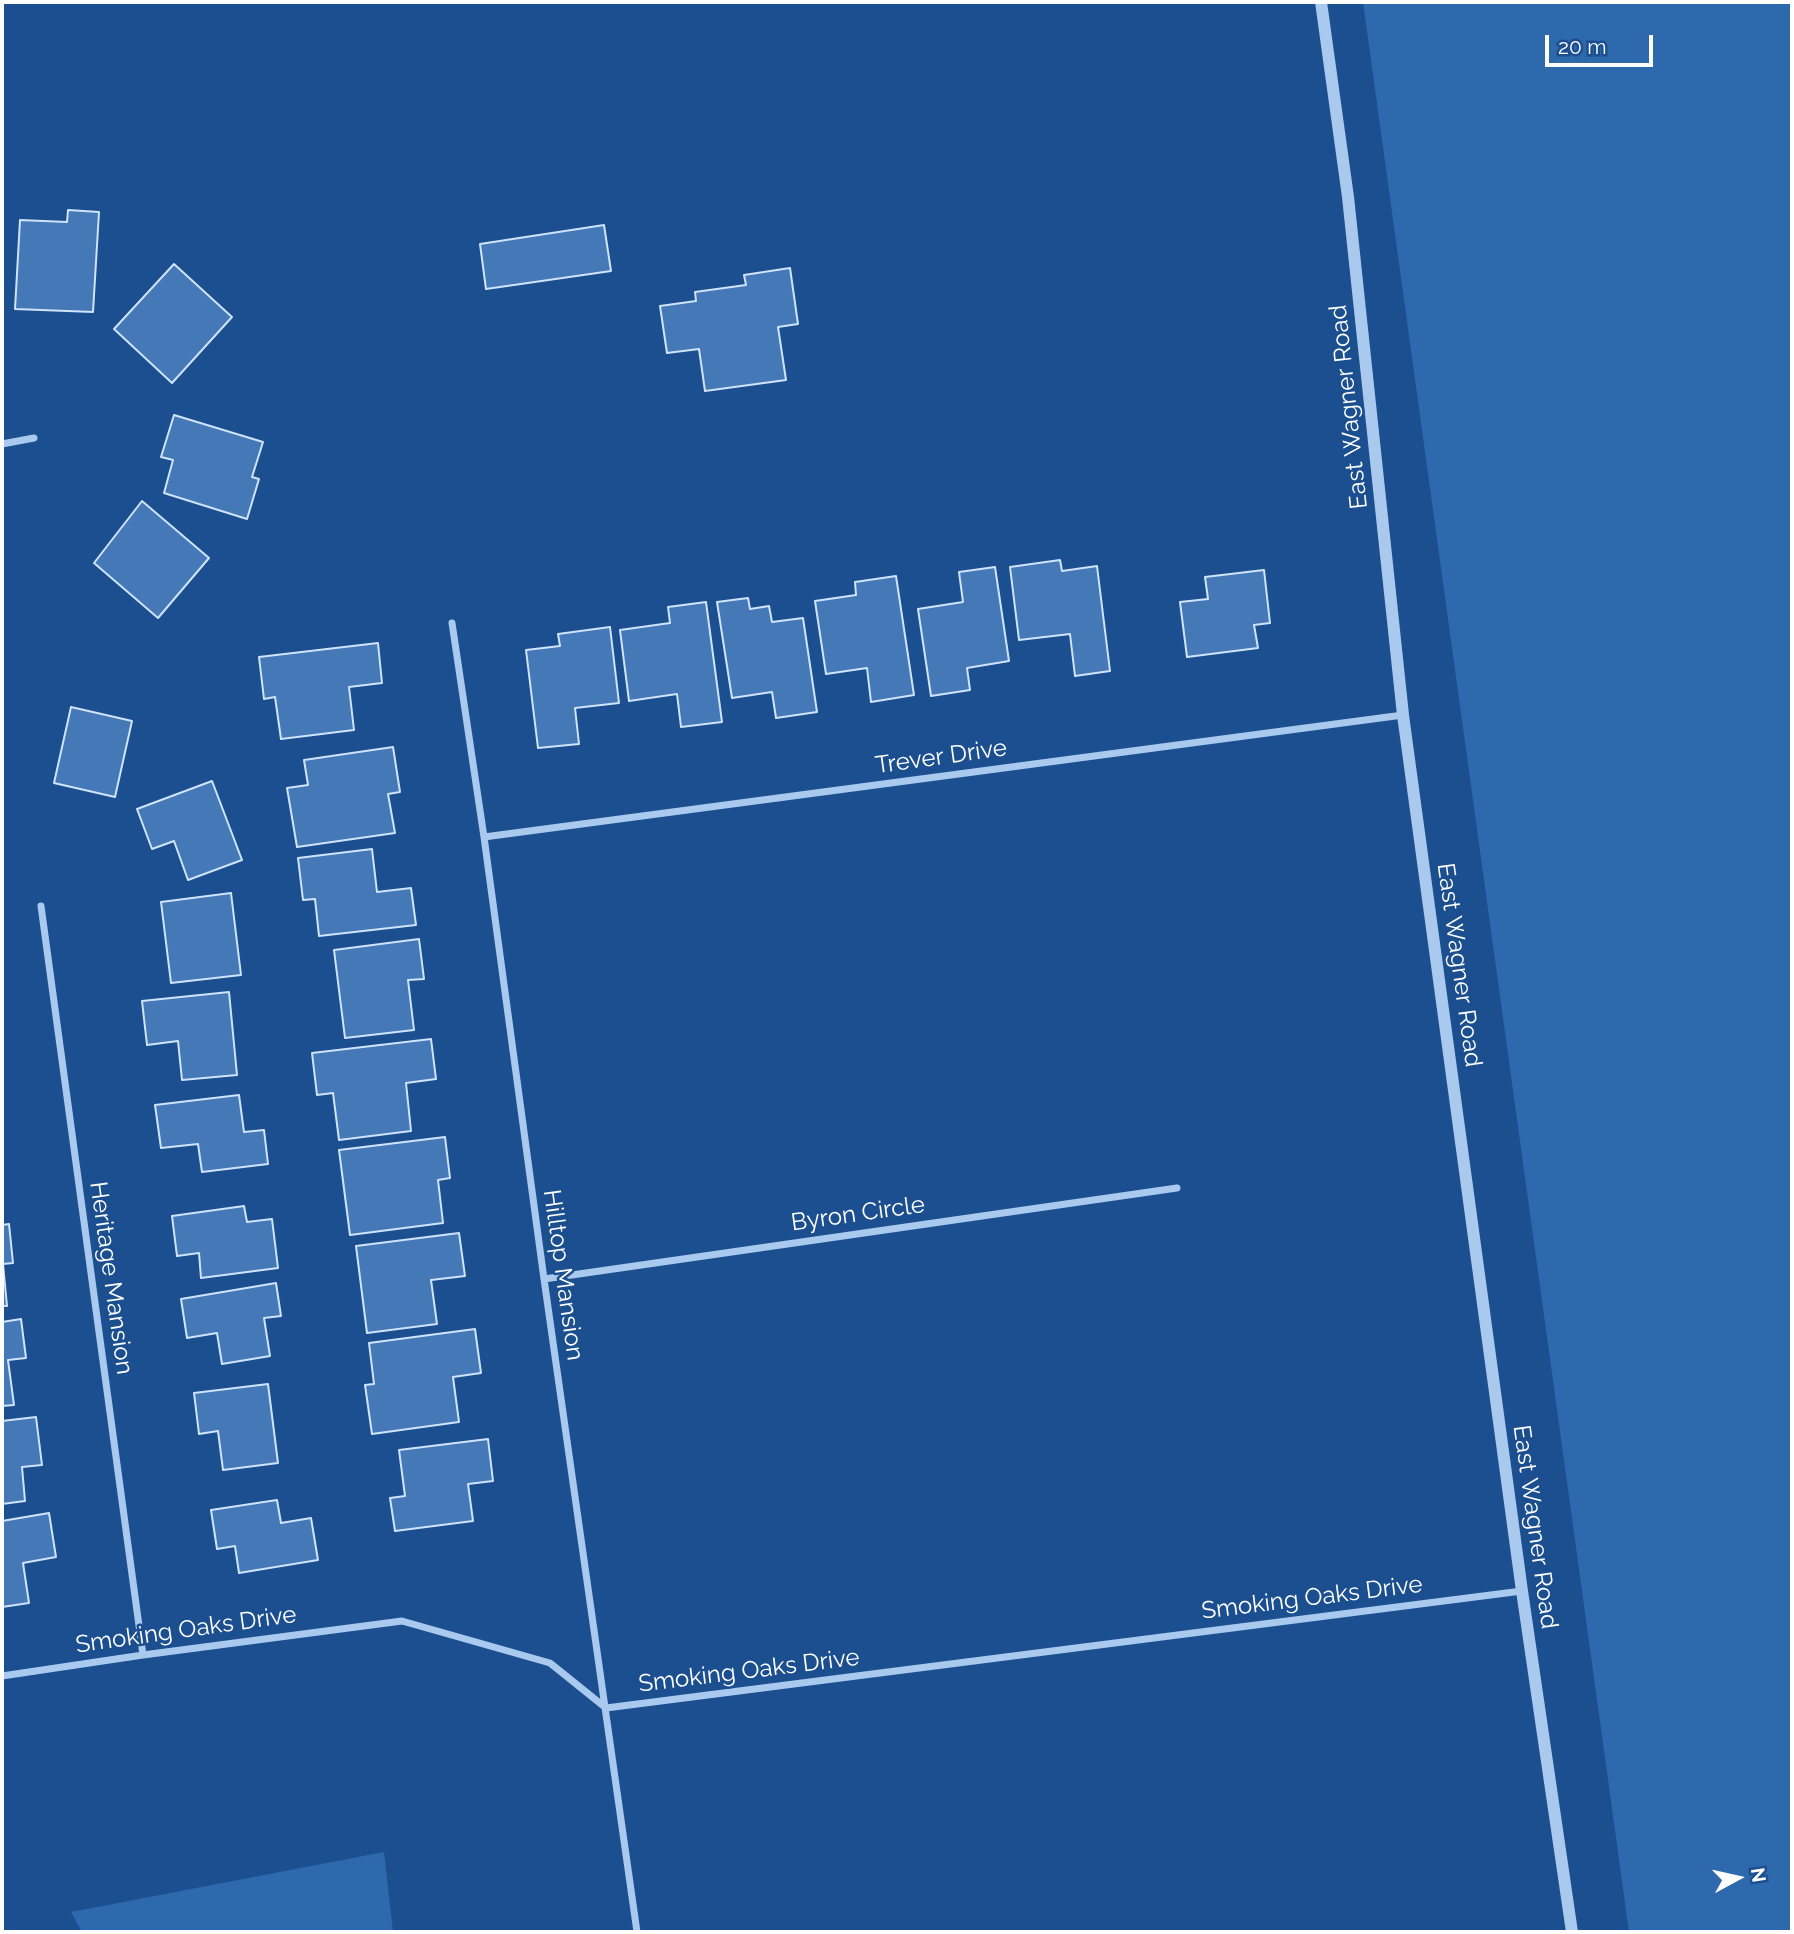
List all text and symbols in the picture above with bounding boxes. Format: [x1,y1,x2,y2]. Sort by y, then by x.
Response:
scale bar [1549,21,1658,65]
text: 20 m [1558,34,1606,59]
street label: East Wagner Road [1324,303,1374,511]
street label: Trever Drive [873,734,1009,780]
street label: East Wagner Road [1430,861,1488,1069]
street label: Heritage Mansion [83,1180,139,1376]
street label: Hilltop Mansion [537,1188,589,1362]
street label: Byron Circle [789,1190,927,1238]
street label: East Wagner Road [1506,1423,1564,1631]
street label: Smoking Oaks Drive [1200,1570,1424,1626]
street label: Smoking Oaks Drive [74,1600,298,1660]
street label: Smoking Oaks Drive [637,1643,861,1699]
north arrow [1703,1843,1773,1913]
text: N [1747,1866,1771,1884]

